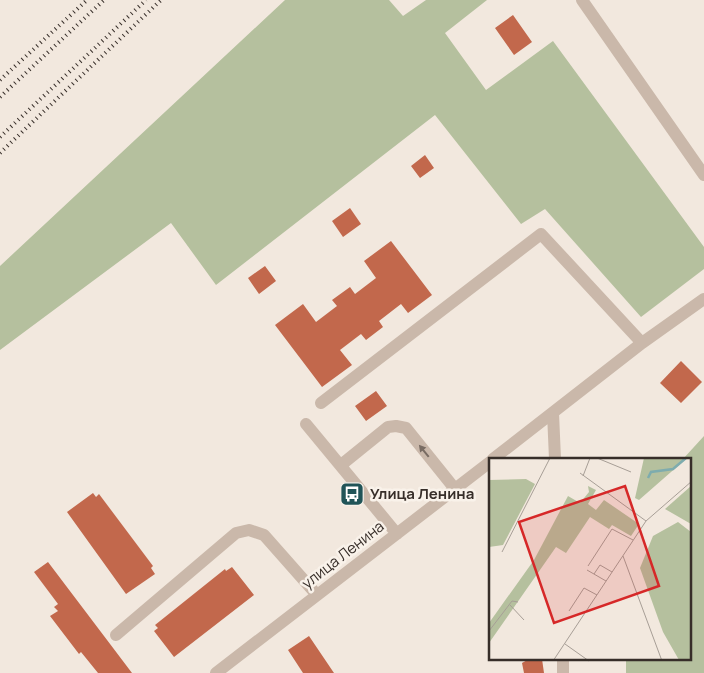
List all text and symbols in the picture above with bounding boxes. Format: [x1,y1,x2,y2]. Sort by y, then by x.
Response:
one-way arrow [419,445,430,458]
inset map [489,458,692,660]
bus stop icon: Улица Ленина [339,481,365,507]
place label: Улица Ленина [370,483,474,504]
street label: улица Ленина [297,516,388,593]

